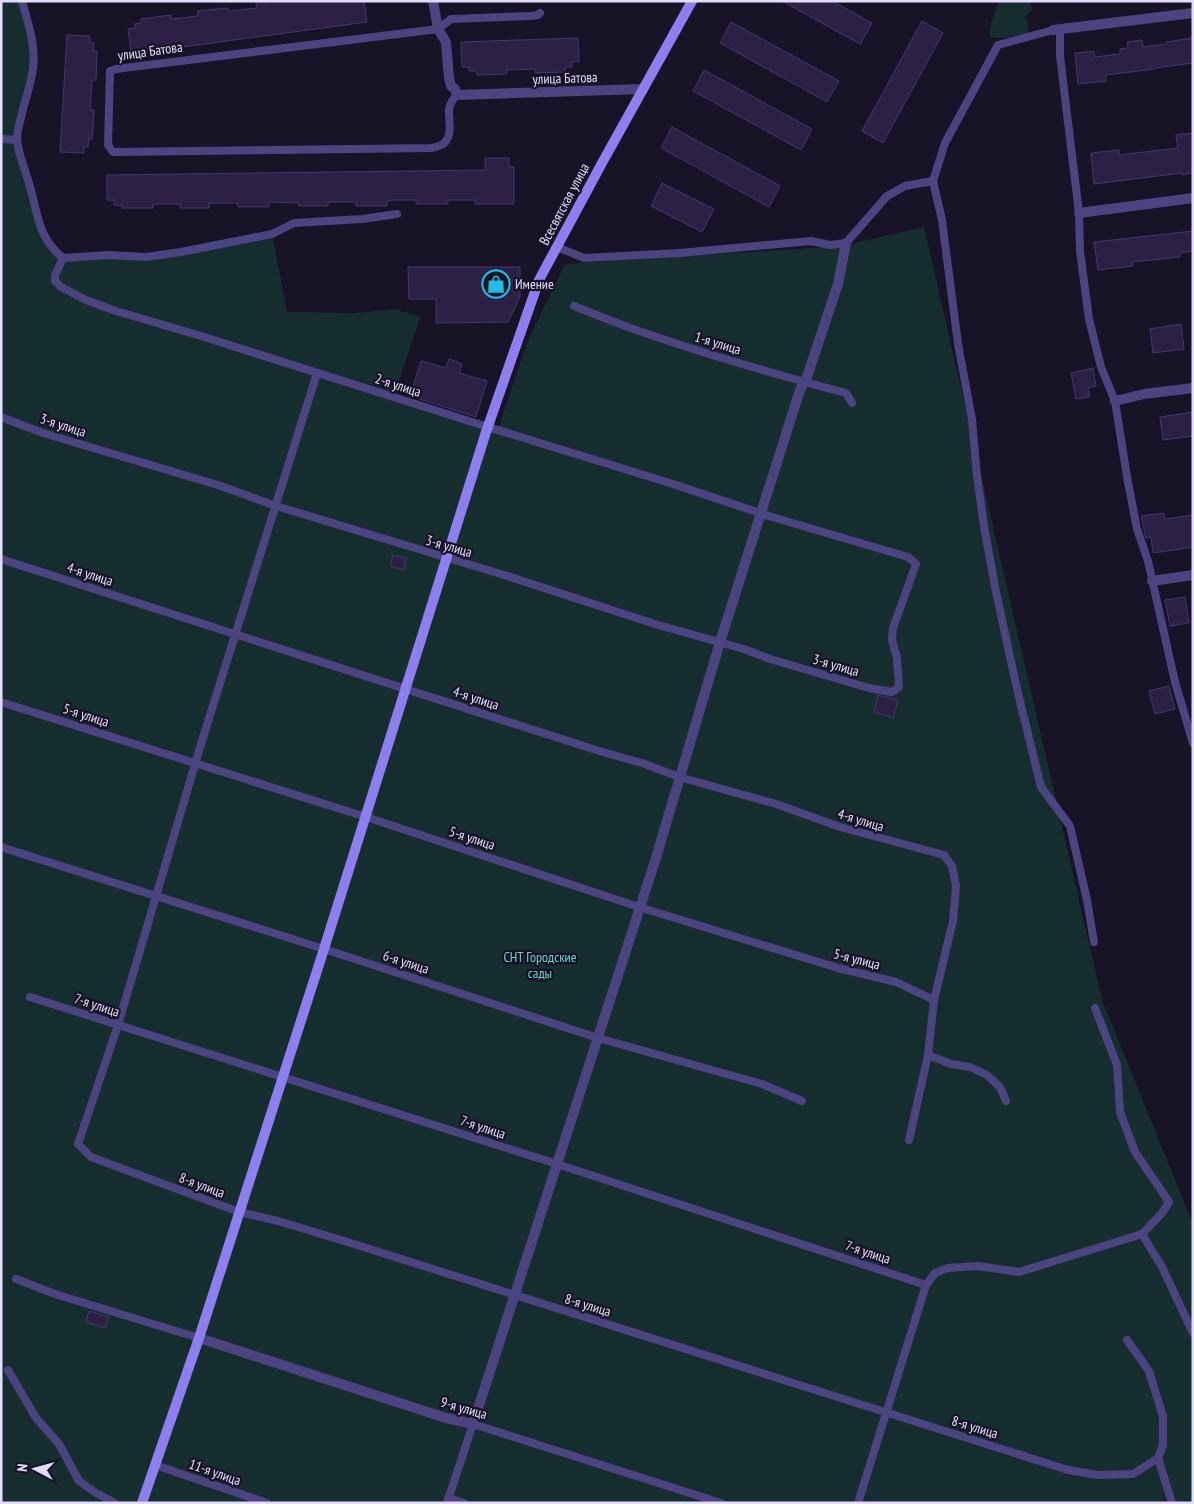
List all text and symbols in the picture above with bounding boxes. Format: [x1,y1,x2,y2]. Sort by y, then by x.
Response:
street label: улица Батова [117,38,183,64]
street label: улица Батова [532,68,598,88]
street label: Всесвятская улица [535,160,593,248]
shop icon: Имение [481,269,511,299]
place label: Имение [515,275,554,293]
street label: 1-я улица [693,327,743,359]
street label: 2-я улица [373,369,423,401]
street label: 3-я улица [38,409,88,441]
street label: 3-я улица [424,531,474,561]
street label: 4-я улица [65,558,115,590]
street label: 3-я улица [811,650,861,680]
street label: 4-я улица [451,682,501,714]
street label: 5-я улица [61,699,111,731]
street label: 4-я улица [836,804,886,836]
street label: 5-я улица [447,822,497,854]
street label: 5-я улица [832,945,882,973]
street label: 6-я улица [381,946,431,978]
park label: СНТ Городские сады [503,948,577,982]
street label: 7-я улица [72,989,122,1021]
street label: 7-я улица [458,1111,508,1143]
street label: 8-я улица [177,1168,227,1202]
street label: 7-я улица [843,1236,893,1268]
street label: 8-я улица [563,1289,613,1321]
street label: 9-я улица [439,1393,489,1423]
street label: 8-я улица [950,1411,1000,1443]
north arrow [10,1444,60,1494]
street label: 11-я улица [187,1455,243,1489]
text: N [13,1463,31,1472]

